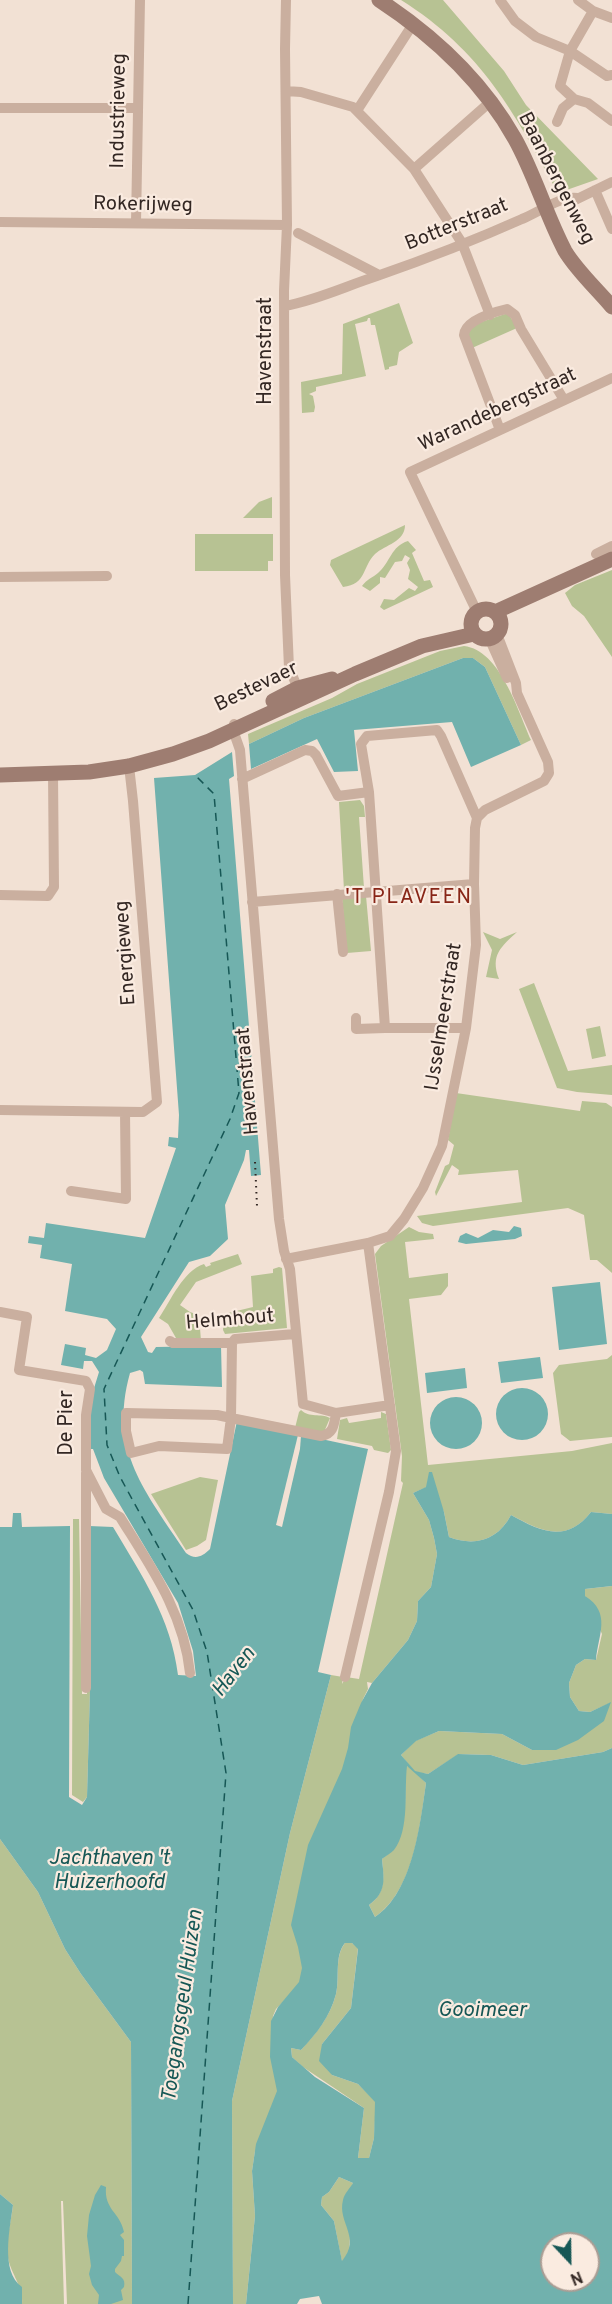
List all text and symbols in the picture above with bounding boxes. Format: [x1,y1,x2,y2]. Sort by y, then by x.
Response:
street label: Industrieweg [107,53,133,169]
street label: Baanbergenweg [511,109,599,249]
street label: Rokerijweg [93,193,193,219]
street label: Botterstraat [402,194,512,258]
street label: Havenstraat [255,297,279,405]
street label: Warandebergstraat [415,364,581,458]
street label: Bestevaer [211,657,303,719]
district label: 'T PLAVEEN [345,886,473,912]
street label: Energieweg [111,900,143,1006]
street label: IJsselmeerstraat [421,941,469,1093]
street label: Havenstraat [232,1026,266,1136]
street label: Helmhout [185,1305,275,1337]
street label: De Pier [56,1390,80,1456]
water label: Haven [208,1643,262,1703]
water label: Jachthaven 't Huizerhoofd [48,1847,170,1897]
water label: Toegangsgeul Huizen [158,1908,210,2104]
water label: Gooimeer [438,1999,526,2025]
north arrow [540,2232,600,2292]
text: N [567,2265,585,2288]

